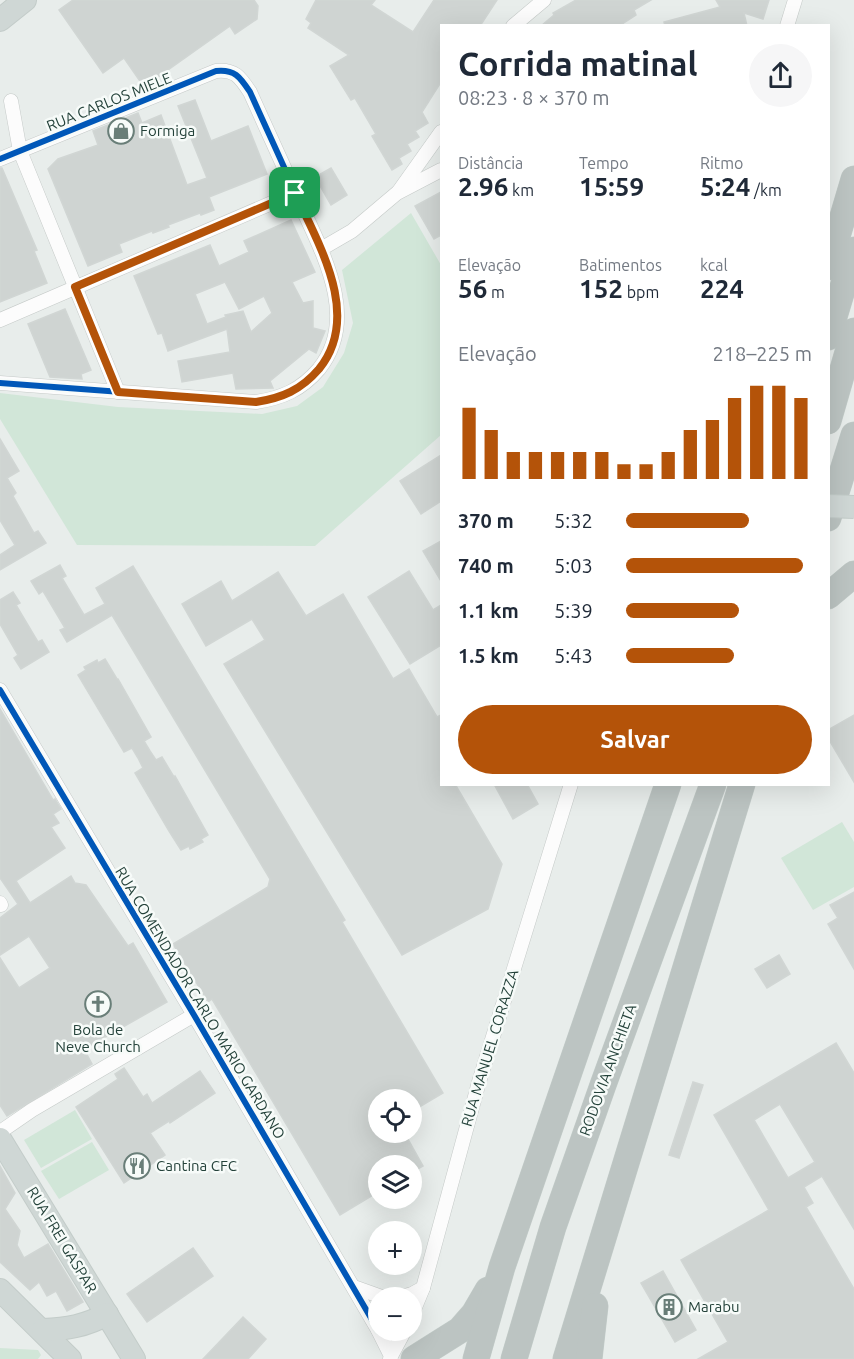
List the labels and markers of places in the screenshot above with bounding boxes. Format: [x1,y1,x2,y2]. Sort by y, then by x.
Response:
shop icon: Formiga [106,116,136,146]
place label: Formiga [140,122,195,139]
pin [269,167,320,218]
church icon: Bola de Neve Church [83,989,113,1019]
place label: Bola de Neve Church [55,1021,141,1055]
restaurant icon: Cantina CFC [122,1151,152,1181]
place label: Cantina CFC [156,1157,237,1174]
building icon: Marabu [654,1292,684,1322]
place label: Marabu [688,1298,739,1315]

